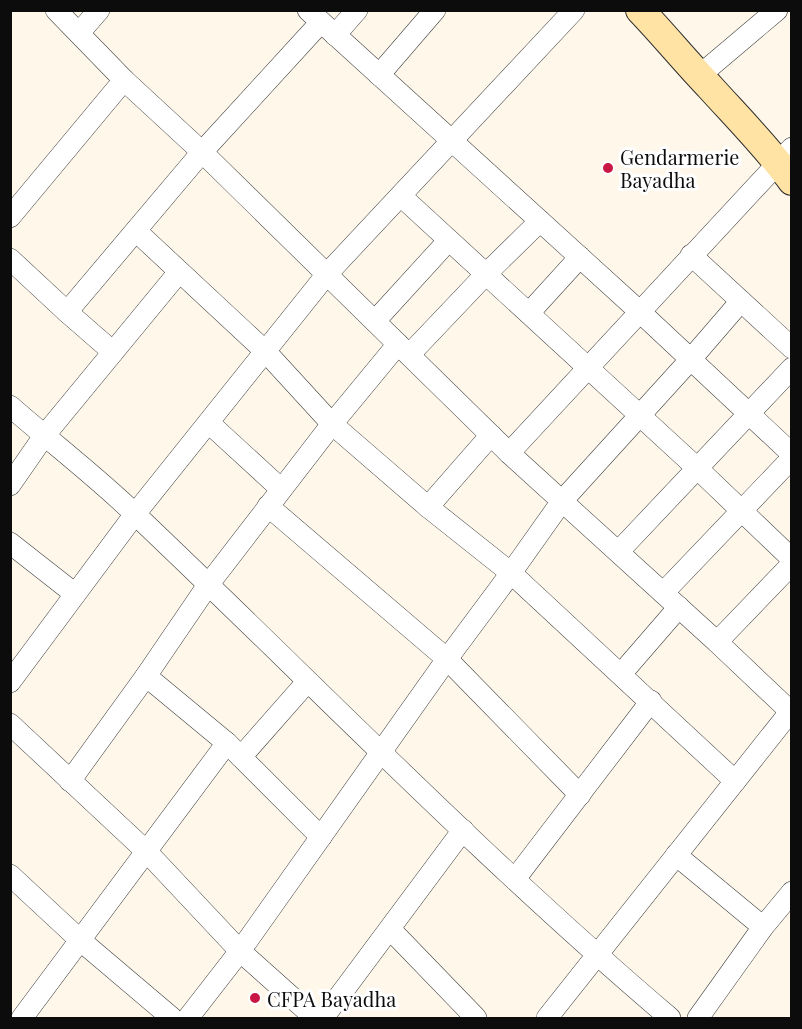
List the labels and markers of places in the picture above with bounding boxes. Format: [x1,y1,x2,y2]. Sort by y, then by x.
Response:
place label: Gendarmerie Bayadha [620,143,739,193]
marker: Gendarmerie Bayadha [601,161,615,175]
place label: CFPA Bayadha [267,985,396,1012]
marker: CFPA Bayadha [248,991,262,1005]

